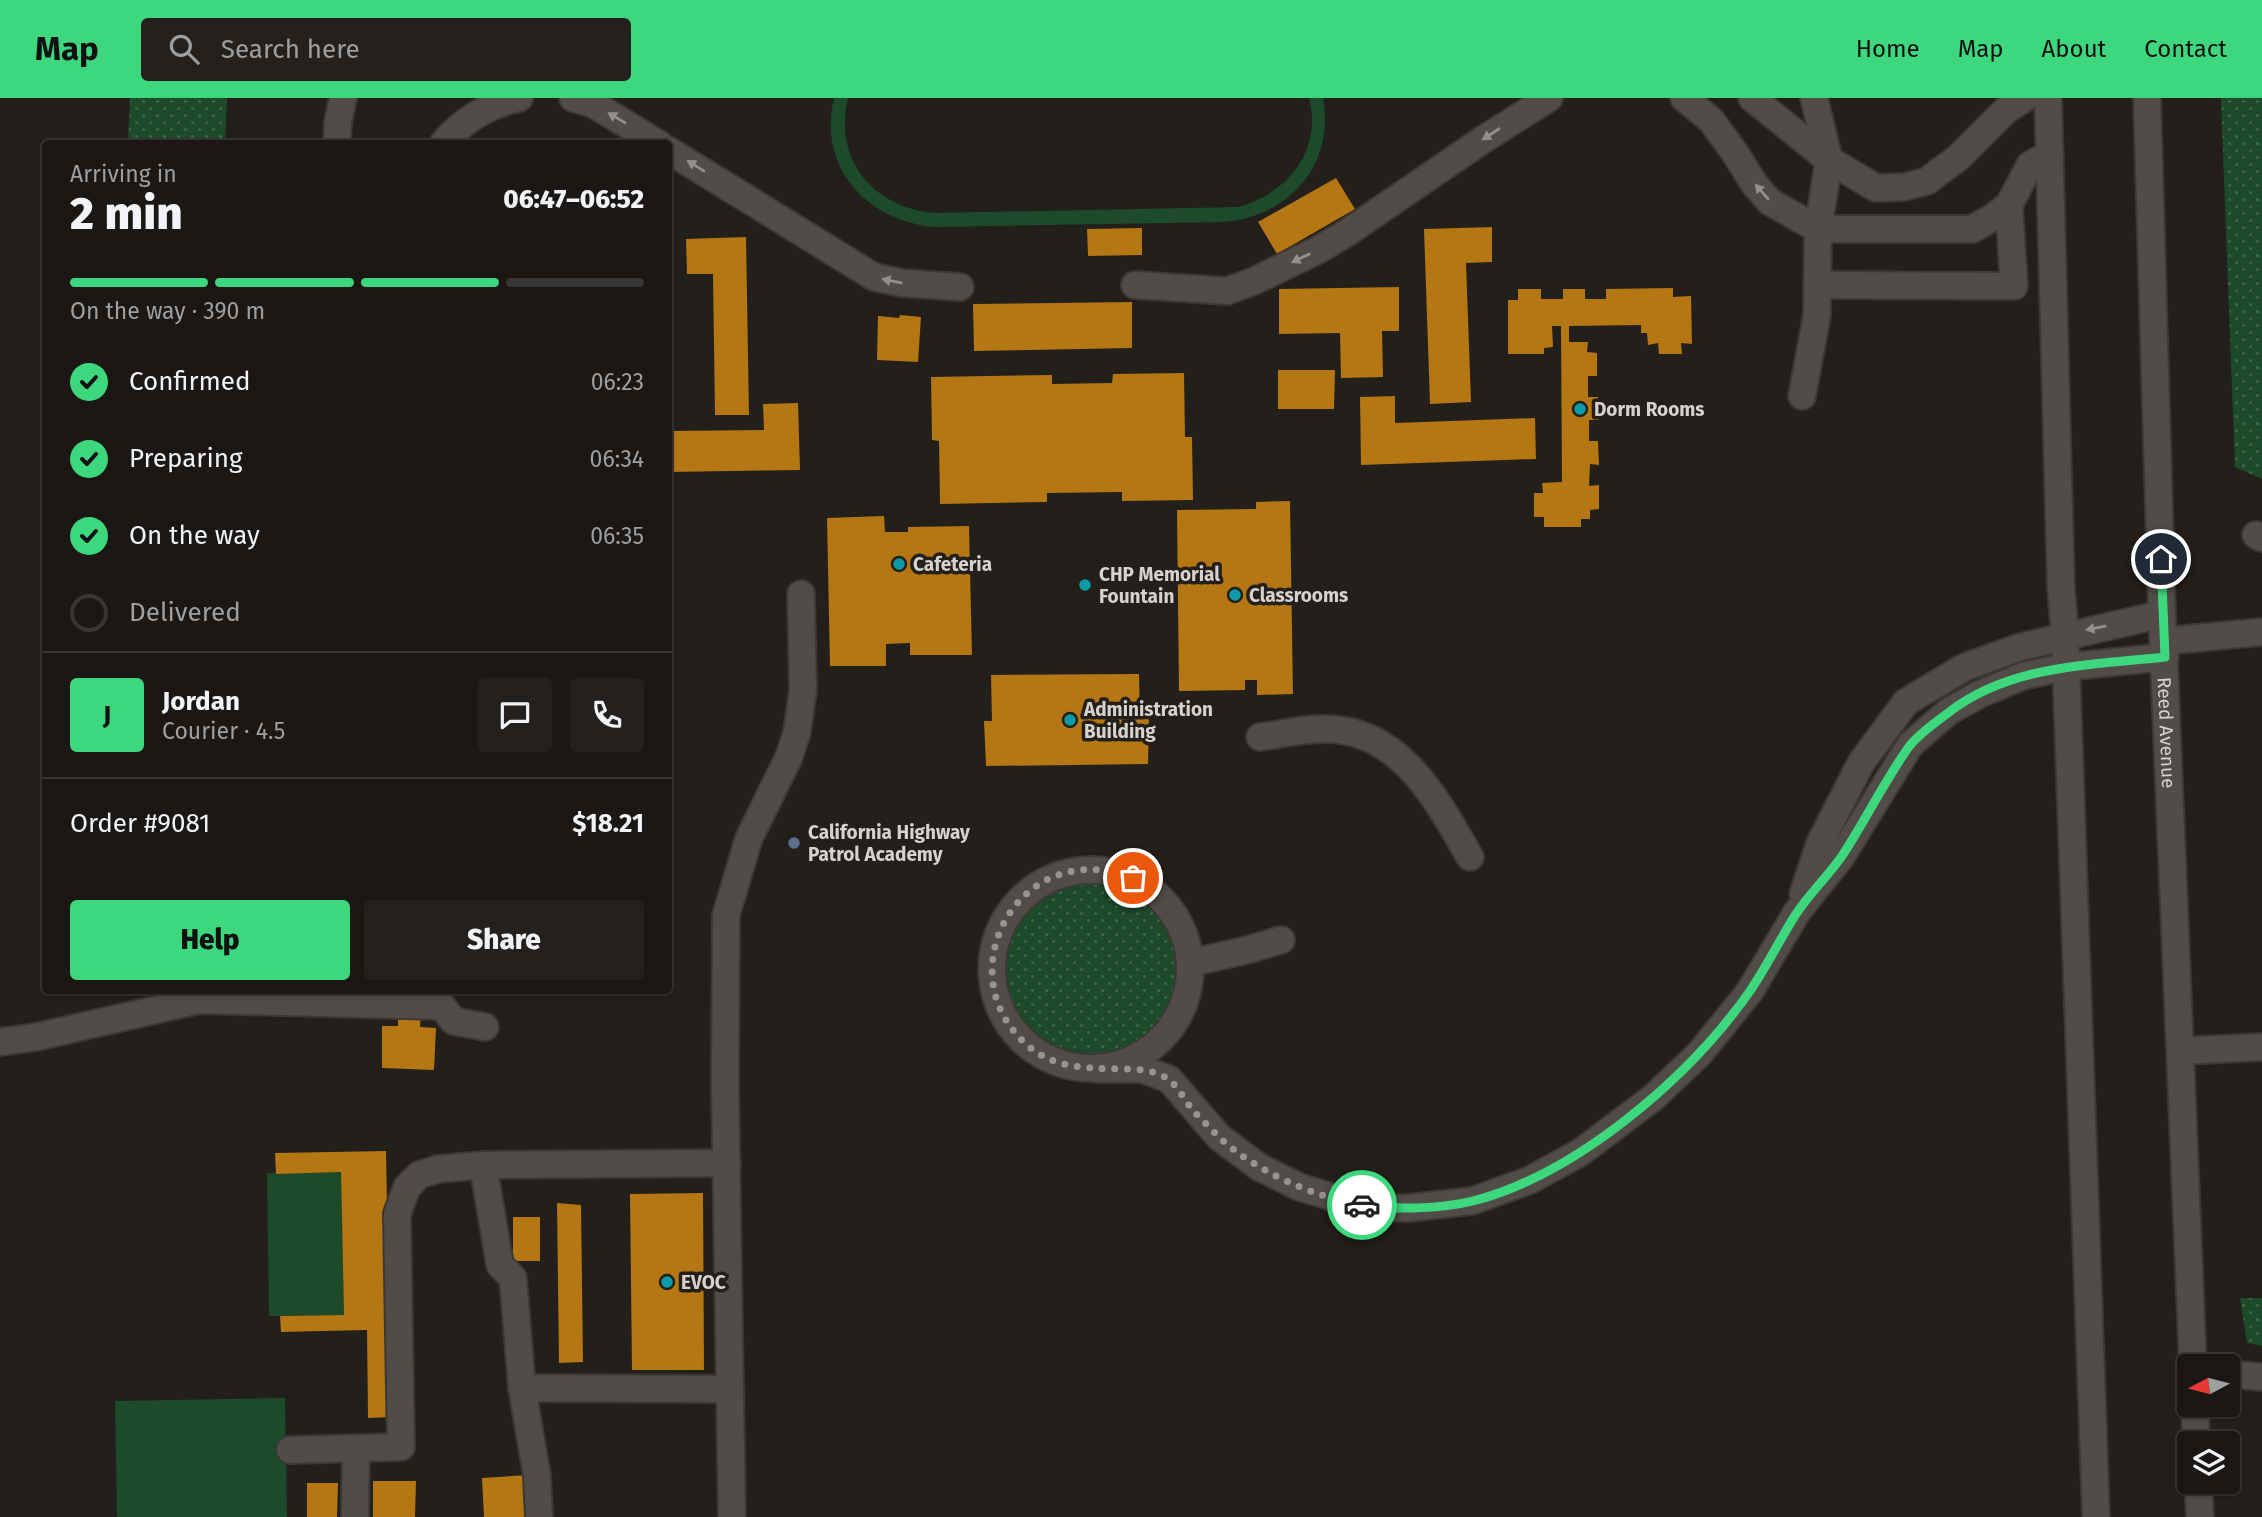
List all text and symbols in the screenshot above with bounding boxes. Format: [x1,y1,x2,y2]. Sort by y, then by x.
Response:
search box [141,18,631,81]
text: Map [35,29,99,69]
icon: search [165,30,203,68]
text: Search here [221,34,360,65]
text: Home [1856,35,1920,63]
text: Map [1958,35,2004,63]
text: About [2042,35,2106,63]
text: Contact [2144,35,2227,63]
one-way arrow [607,112,626,125]
one-way arrow [1482,128,1501,141]
text: Arriving in [70,160,177,188]
one-way arrow [687,160,706,173]
one-way arrow [1754,183,1770,201]
text: 06:47–06:52 [503,184,644,215]
text: 2 min [70,186,183,241]
one-way arrow [1291,253,1311,264]
one-way arrow [881,275,903,286]
text: On the way · 390 m [70,297,265,325]
icon: check [70,363,108,401]
text: Confirmed [129,366,250,397]
text: 06:23 [591,368,644,396]
place label: Dorm Rooms [1594,398,1705,421]
marker: Dorm Rooms [1572,401,1588,417]
icon: check [70,440,108,478]
text: Preparing [129,443,242,474]
text: 06:34 [590,445,644,473]
icon: check [70,517,108,555]
text: On the way [129,520,260,551]
text: 06:35 [590,522,644,550]
pin [2131,529,2191,589]
icon: home [2142,540,2180,578]
place label: Cafeteria [913,553,992,576]
marker: Cafeteria [891,556,907,572]
place label: CHP Memorial Fountain [1099,563,1220,608]
marker: CHP Memorial Fountain [1077,577,1093,593]
place label: Classrooms [1249,584,1348,607]
marker: Classrooms [1227,587,1243,603]
text: Delivered [129,597,241,628]
one-way arrow [2085,623,2107,634]
street label: Reed Avenue [2153,677,2181,789]
button: chat [478,678,552,752]
button: phone [570,678,644,752]
text: Jordan [162,686,240,717]
place label: Administration Building [1083,698,1213,743]
text: J [103,700,111,731]
marker: Administration Building [1062,712,1078,728]
text: Courier · 4.5 [162,717,285,745]
text: Order #9081 [70,808,210,839]
text: $18.21 [572,808,644,839]
place label: California Highway Patrol Academy [808,821,970,866]
marker: California Highway Patrol Academy [786,835,802,851]
pin [1103,848,1163,908]
icon: bag [1114,859,1152,897]
button: Help [70,900,350,980]
button: Share [364,900,644,980]
courier [1327,1170,1397,1240]
icon: car [1343,1186,1381,1224]
place label: EVOC [681,1271,726,1294]
marker: EVOC [659,1274,675,1290]
north arrow [2177,1354,2240,1418]
map controls [2177,1354,2240,1494]
button: layers [2177,1431,2240,1494]

